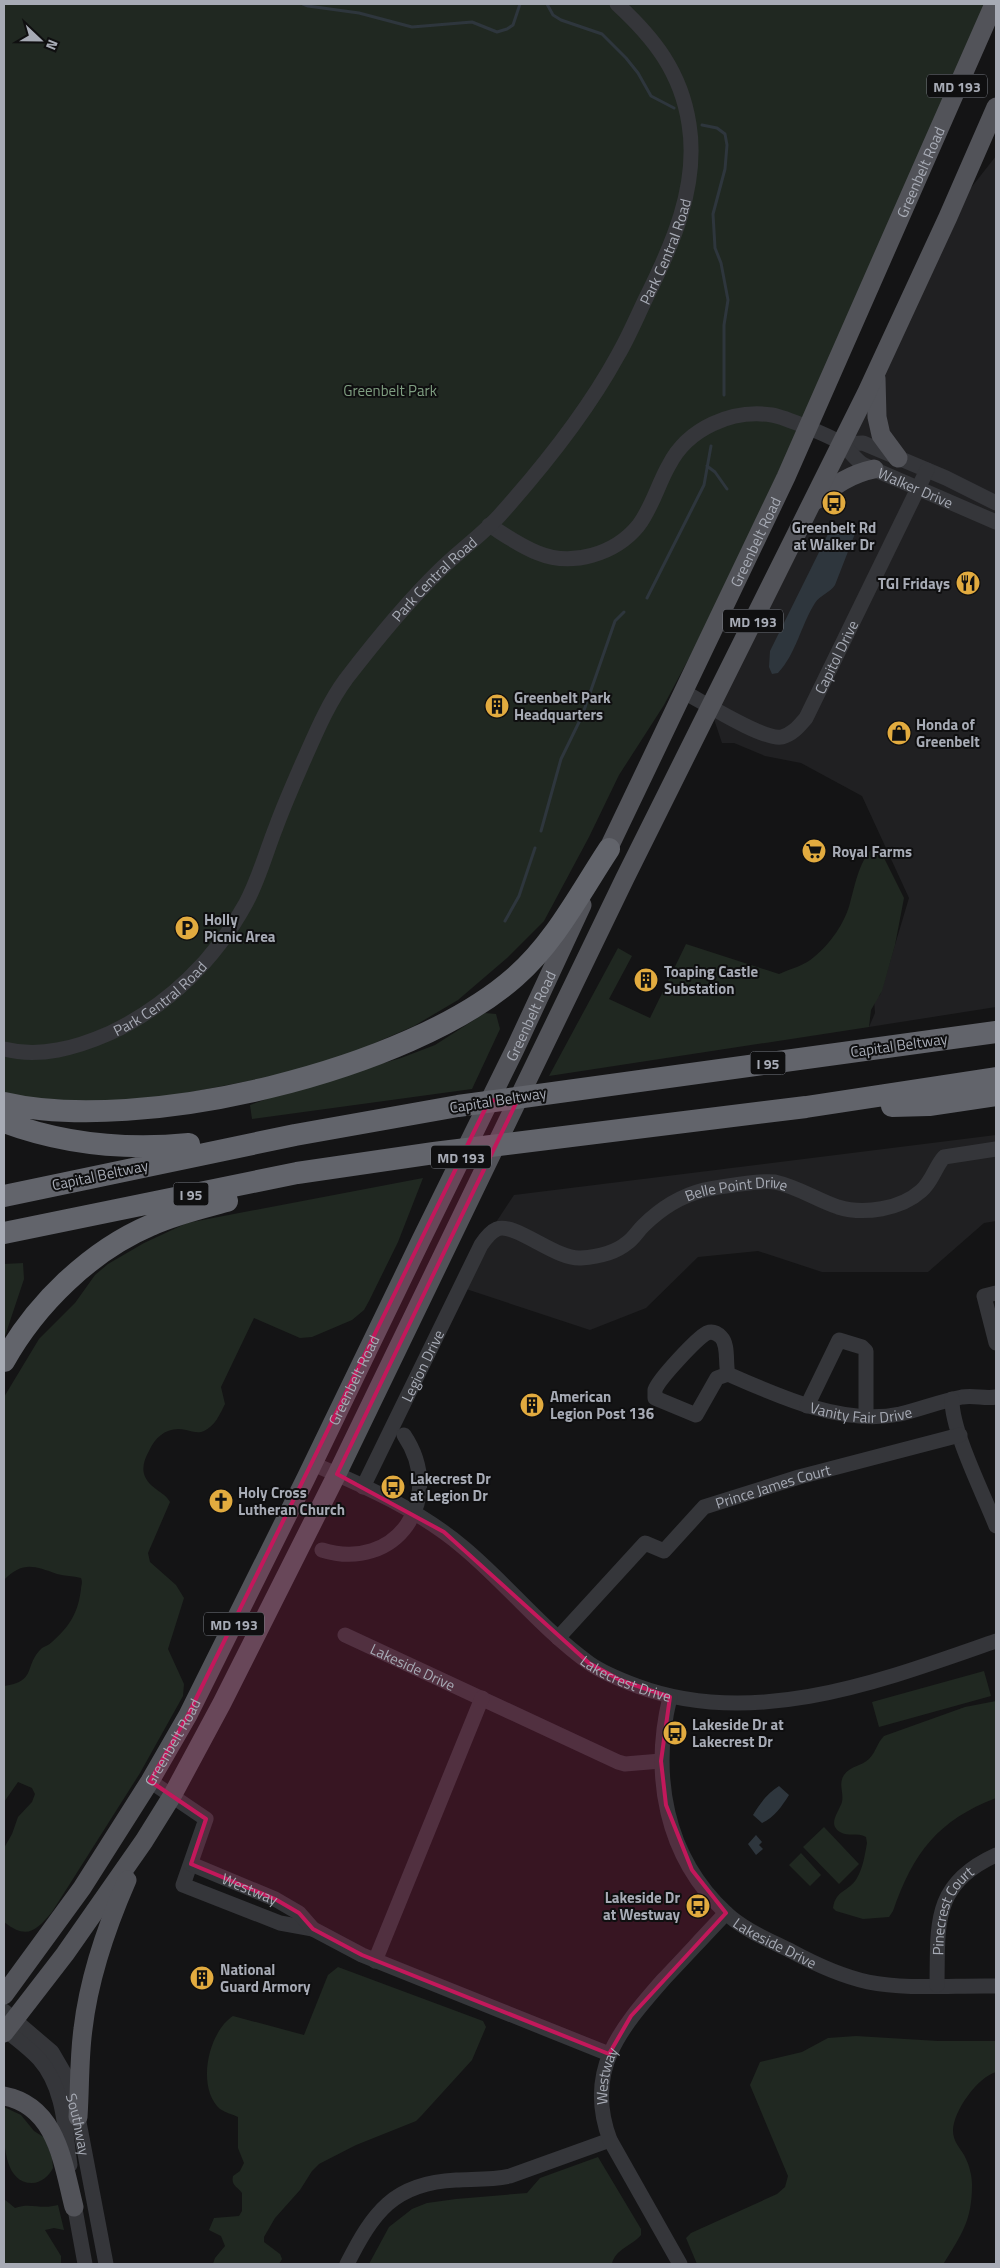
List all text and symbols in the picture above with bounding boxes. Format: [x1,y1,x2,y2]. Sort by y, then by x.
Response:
north arrow [15,15,65,65]
text: N [41,37,64,53]
road number: MD 193 [927,74,987,98]
street label: Greenbelt Road [890,123,950,221]
street label: Park Central Road [633,196,696,309]
park label: Greenbelt Park [343,379,437,402]
street label: Walker Drive [874,461,957,514]
bus stop icon: Greenbelt Rd at Walker Dr [821,490,847,516]
street label: Greenbelt Road [724,493,786,591]
place label: Greenbelt Rd at Walker Dr [792,516,876,556]
street label: Park Central Road [386,531,482,626]
restaurant icon: TGI Fridays [955,570,981,596]
place label: TGI Fridays [878,572,950,595]
road number: MD 193 [723,610,783,632]
street label: Capitol Drive [808,616,864,698]
place label: Greenbelt Park Headquarters [514,686,611,726]
building icon: Greenbelt Park Headquarters [484,693,510,719]
place label: Honda of Greenbelt [916,713,980,753]
shop icon: Honda of Greenbelt [886,720,912,746]
supermarket icon: Royal Farms [801,838,827,864]
place label: Royal Farms [832,840,912,863]
place label: Holly Picnic Area [204,908,276,948]
parking icon: Holly Picnic Area [174,915,200,941]
street label: Park Central Road [109,956,212,1041]
place label: Toaping Castle Substation [664,960,759,1000]
street label: Greenbelt Road [499,967,561,1065]
building icon: Toaping Castle Substation [633,967,659,993]
street label: Capital Beltway [849,1027,949,1063]
road number: I 95 [750,1052,786,1074]
street label: Capital Beltway [448,1081,548,1119]
road number: MD 193 [431,1146,491,1168]
street label: Capital Beltway [50,1154,150,1196]
street label: Belle Point Drive [681,1170,791,1207]
road number: I 95 [174,1182,208,1206]
street label: Legion Drive [395,1326,450,1406]
street label: Greenbelt Road [322,1331,385,1429]
place label: American Legion Post 136 [550,1385,654,1425]
building icon: American Legion Post 136 [519,1392,545,1418]
street label: Vanity Fair Drive [807,1395,915,1428]
street label: Prince James Court [712,1458,834,1514]
place label: Lakecrest Dr at Legion Dr [410,1467,491,1507]
bus stop icon: Lakecrest Dr at Legion Dr [380,1474,406,1500]
place label: Holy Cross Lutheran Church [238,1481,345,1521]
church icon: Holy Cross Lutheran Church [208,1488,234,1514]
road number: MD 193 [204,1612,264,1636]
street label: Lakeside Drive [367,1637,459,1696]
street label: Lakecrest Drive [576,1649,674,1707]
street label: Greenbelt Road [138,1694,206,1790]
place label: Lakeside Dr at Lakecrest Dr [692,1713,784,1753]
bus stop icon: Lakeside Dr at Lakecrest Dr [662,1720,688,1746]
street label: Pinecrest Court [926,1860,979,1956]
street label: Westway [218,1867,282,1911]
place label: Lakeside Dr at Westway [603,1886,680,1926]
bus stop icon: Lakeside Dr at Westway [685,1893,711,1919]
street label: Lakeside Drive [729,1911,821,1974]
place label: National Guard Armory [220,1958,311,1998]
building icon: National Guard Armory [189,1965,215,1991]
street label: Westway [590,2043,623,2105]
street label: Southway [60,2090,97,2158]

